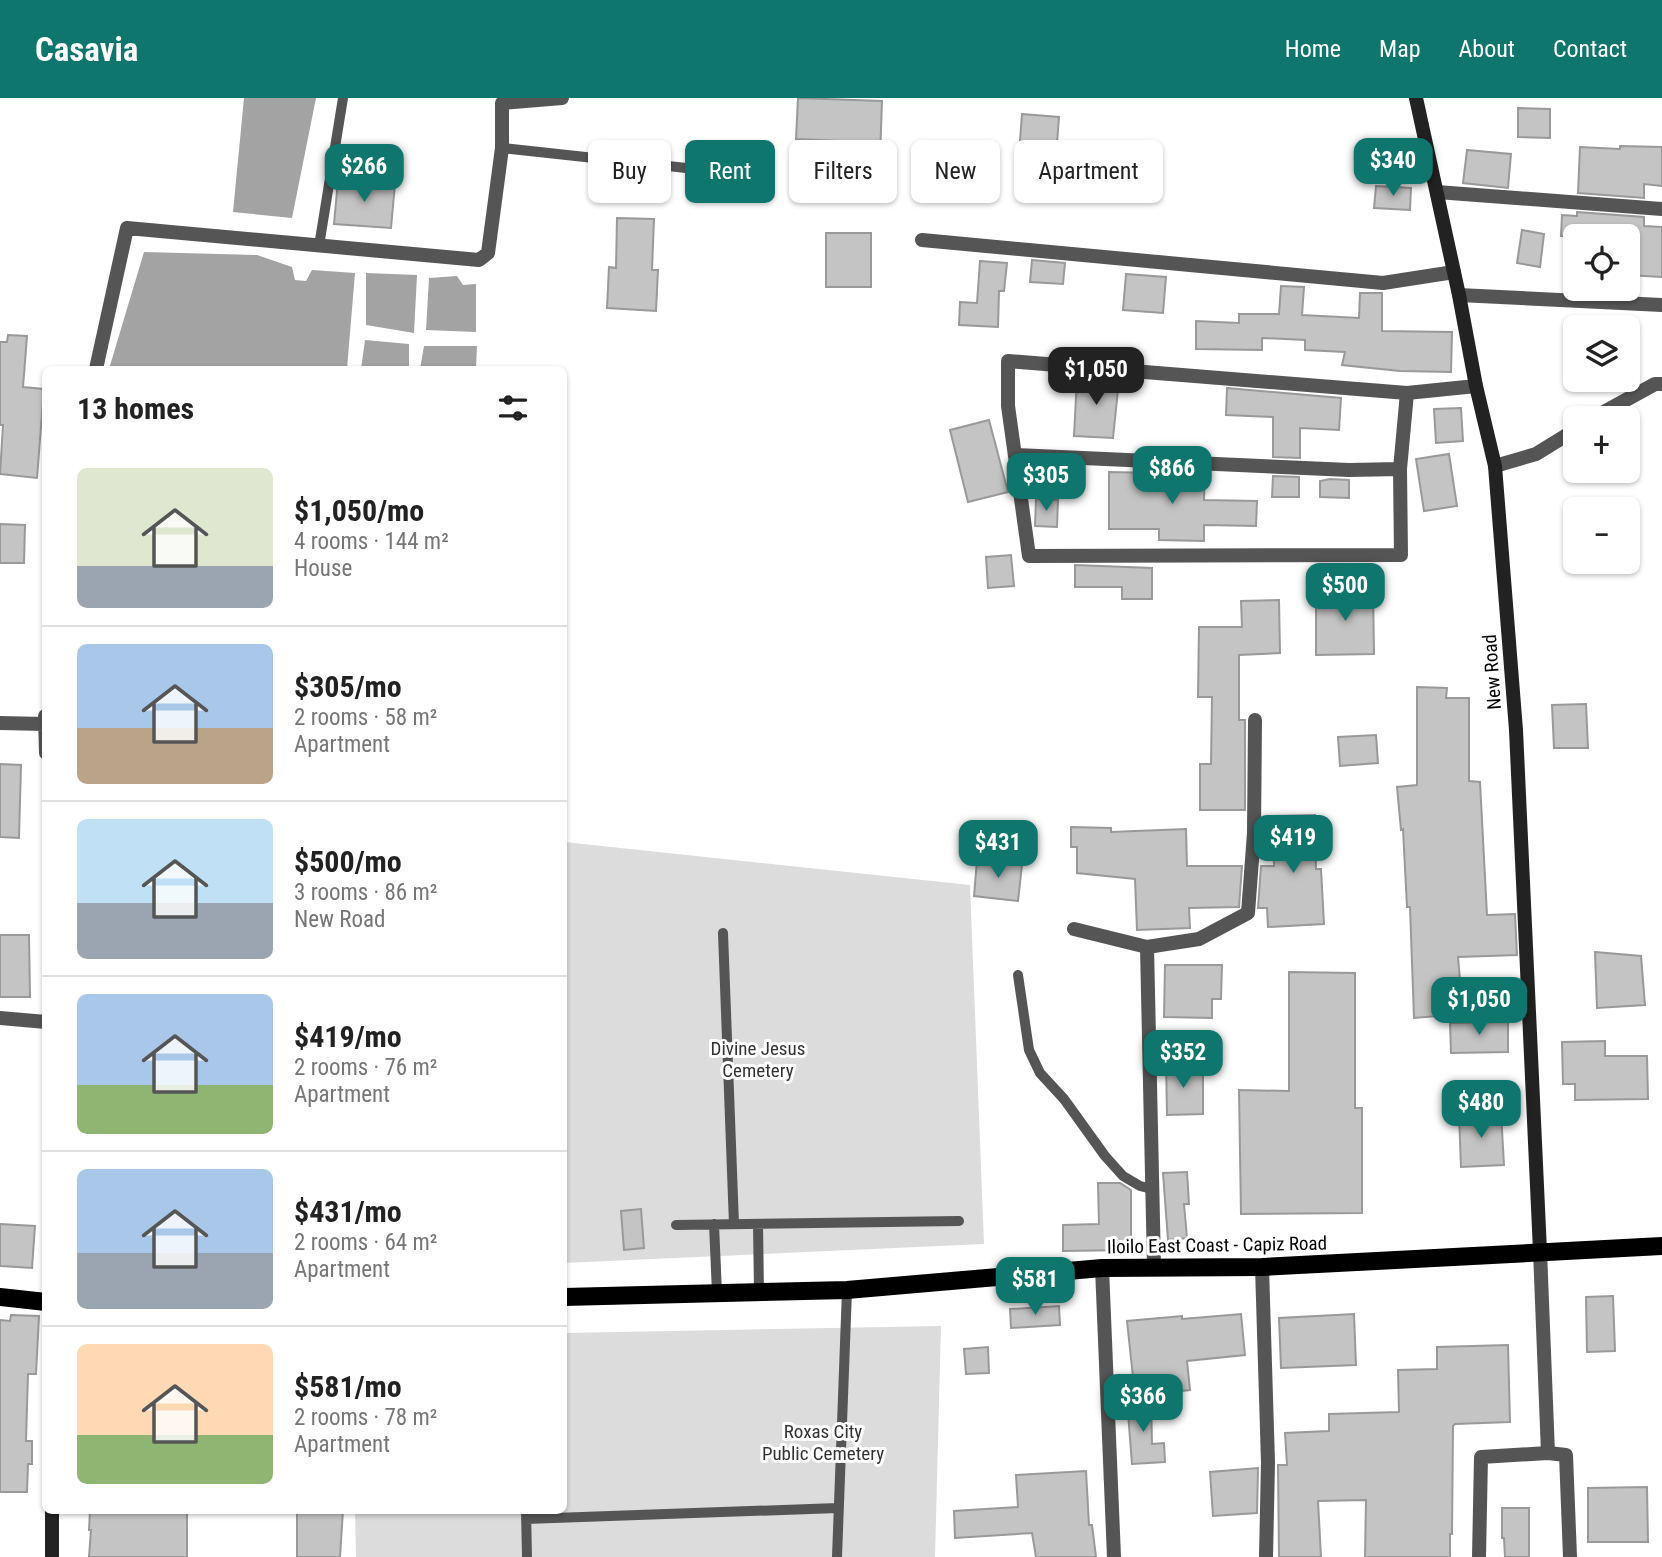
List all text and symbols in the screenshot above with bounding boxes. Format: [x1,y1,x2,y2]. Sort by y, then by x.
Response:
text: Casavia [35,30,138,69]
text: Home [1285,35,1341,63]
text: Map [1379,35,1421,63]
text: About [1459,35,1515,63]
text: Contact [1553,35,1627,63]
pin: $340 [1352,139,1434,198]
chip: Buy [588,140,671,203]
chip: Rent [685,140,775,203]
chip: Filters [789,140,897,203]
chip: New [911,140,1000,203]
chip: Apartment [1014,140,1163,203]
pin: $266 [323,144,405,204]
text: $340 [1370,147,1416,174]
text: $266 [341,153,387,180]
map controls [1563,224,1640,574]
button: locate [1563,224,1640,301]
button: layers [1563,315,1640,392]
pin: $1,050 [1039,348,1153,407]
text: $1,050 [1064,356,1128,383]
icon: filters [494,389,532,427]
text: 13 homes [77,391,194,426]
button: + [1563,406,1640,483]
pin: $866 [1131,446,1213,506]
pin: $305 [1005,454,1087,513]
text: $866 [1149,455,1195,482]
text: $305 [1023,462,1069,489]
text: $1,050/mo [294,493,424,528]
icon: home [133,496,217,580]
button: − [1563,497,1640,574]
text: 4 rooms · 144 m² [294,528,449,555]
text: House [294,555,352,582]
pin: $500 [1304,564,1386,623]
text: $500 [1322,572,1368,599]
street label: New Road [1478,634,1506,710]
text: $305/mo [294,669,402,704]
icon: home [133,672,217,756]
text: 2 rooms · 58 m² [294,704,437,731]
text: Apartment [294,731,390,758]
pin: $419 [1252,816,1334,875]
pin: $431 [957,820,1039,880]
text: $419 [1270,824,1316,851]
text: $431 [975,829,1021,856]
text: $500/mo [294,844,402,879]
icon: home [133,847,217,931]
text: 3 rooms · 86 m² [294,879,437,906]
text: New Road [294,906,385,933]
pin: $1,050 [1422,978,1536,1037]
text: $1,050 [1447,986,1511,1013]
text: $419/mo [294,1019,402,1054]
icon: home [133,1022,217,1106]
pin: $352 [1142,1030,1224,1090]
park label: Divine Jesus Cemetery [711,1037,805,1082]
text: $352 [1160,1039,1206,1066]
text: 2 rooms · 76 m² [294,1054,437,1081]
pin: $480 [1440,1080,1522,1140]
text: Apartment [294,1081,390,1108]
text: $480 [1458,1089,1504,1116]
text: $431/mo [294,1194,402,1229]
icon: home [133,1197,217,1281]
text: 2 rooms · 64 m² [294,1229,437,1256]
street label: Iloilo East Coast - Capiz Road [1107,1232,1327,1258]
text: Apartment [294,1256,390,1283]
pin: $581 [994,1258,1076,1317]
text: $581 [1012,1266,1058,1293]
text: $581/mo [294,1369,402,1404]
icon: home [133,1372,217,1456]
pin: $366 [1102,1374,1184,1434]
text: $366 [1120,1383,1166,1410]
text: 2 rooms · 78 m² [294,1404,437,1431]
park label: Roxas City Public Cemetery [762,1420,884,1465]
text: Apartment [294,1431,390,1458]

